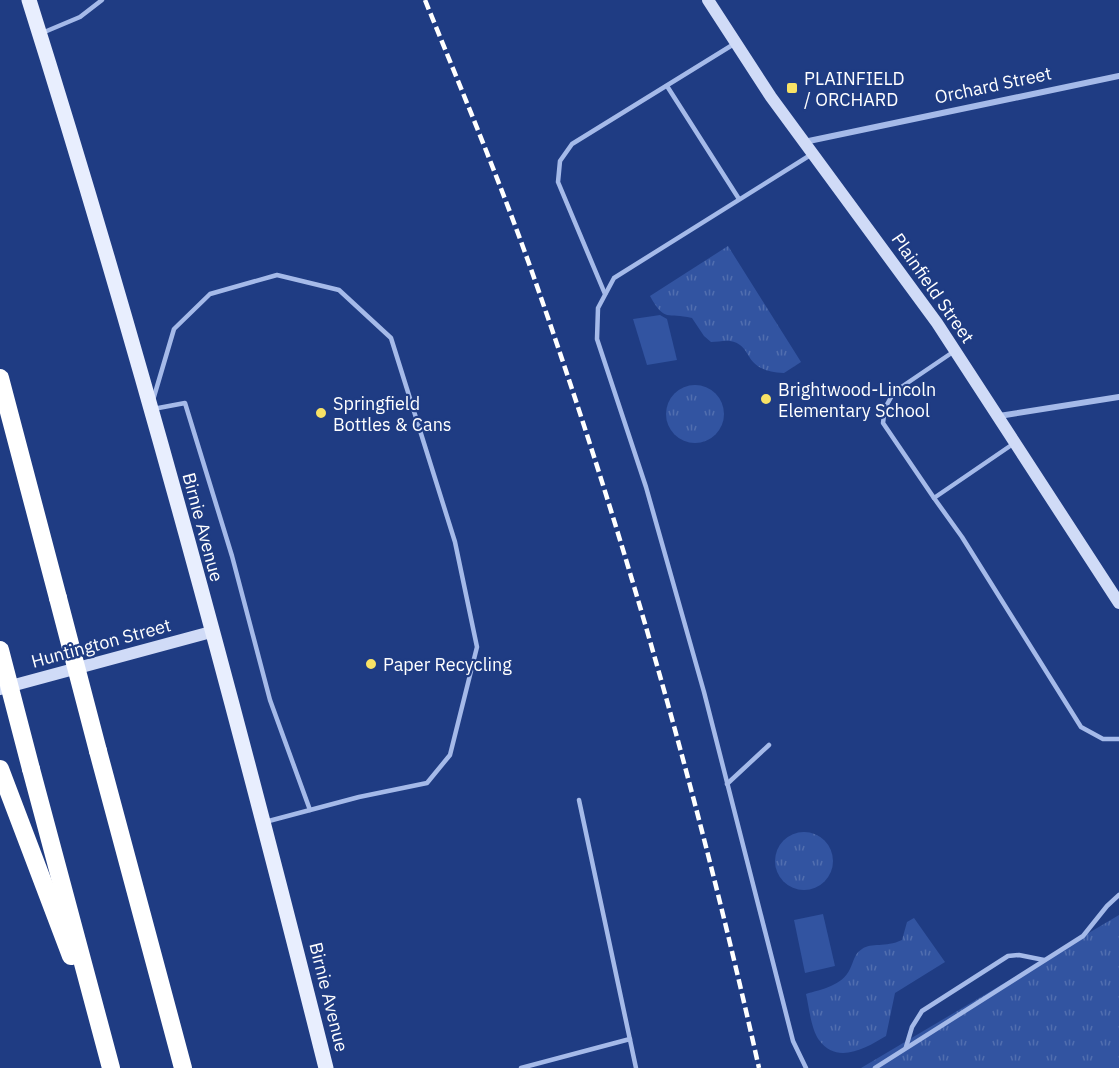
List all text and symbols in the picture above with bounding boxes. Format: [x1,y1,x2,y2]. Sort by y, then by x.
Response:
street label: Orchard Street [933,61,1053,109]
place label: PLAINFIELD / ORCHARD [804,67,905,111]
marker: PLAINFIELD / ORCHARD [785,81,799,95]
street label: Plainfield Street [887,228,979,348]
place label: Brightwood-Lincoln Elementary School [778,378,936,422]
place label: Springfield Bottles & Cans [333,392,452,436]
marker: Brightwood-Lincoln Elementary School [759,392,773,406]
marker: Springfield Bottles & Cans [314,406,328,420]
street label: Birnie Avenue [177,470,229,584]
street label: Huntington Street [29,613,173,673]
place label: Paper Recycling [383,653,512,676]
marker: Paper Recycling [364,657,378,671]
street label: Birnie Avenue [304,940,354,1054]

